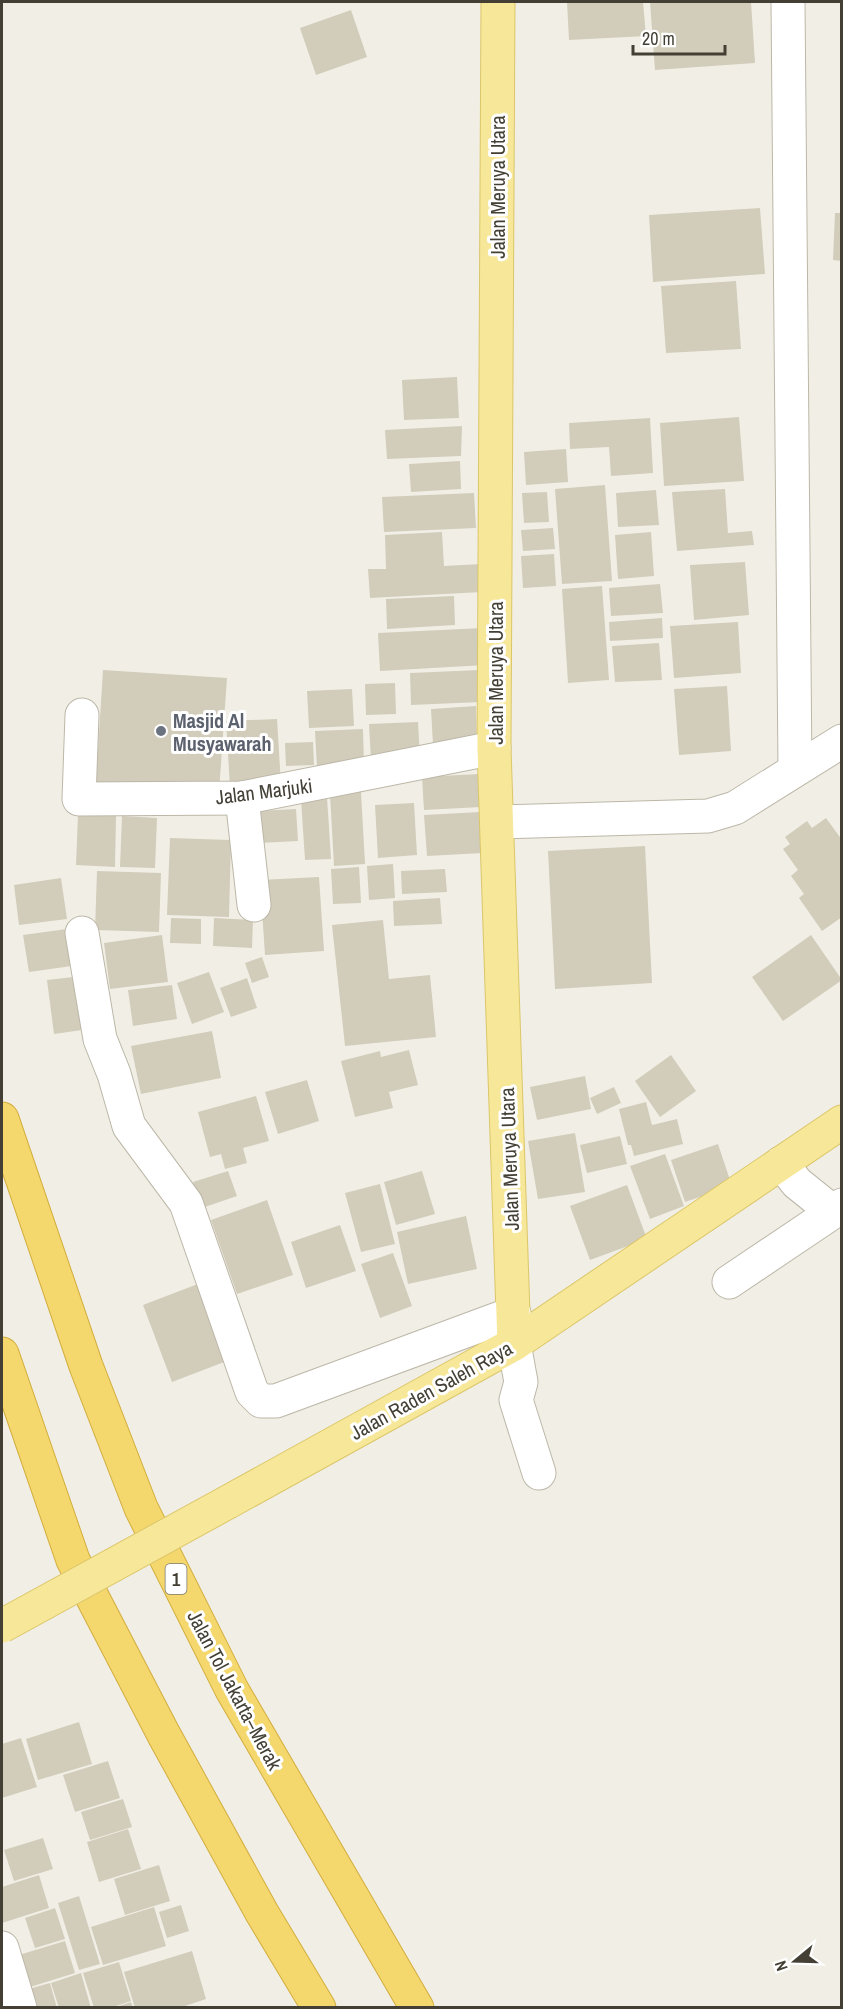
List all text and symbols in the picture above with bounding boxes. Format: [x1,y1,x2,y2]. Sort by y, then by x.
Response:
scale bar [633,18,724,56]
text: 20 m [642,26,675,51]
street label: Jalan Meruya Utara [484,115,511,259]
street label: Jalan Meruya Utara [482,601,509,745]
place label: Masjid Al Musyawarah [173,707,271,757]
marker: Masjid Al Musyawarah [154,724,168,738]
street label: Jalan Marjuki [214,772,314,810]
street label: Jalan Meruya Utara [493,1087,525,1231]
street label: Jalan Raden Saleh Raya [345,1334,517,1446]
road number: 1 [166,1564,186,1594]
street label: Jalan Tol Jakarta–Merak [181,1605,289,1775]
north arrow [765,1931,825,1991]
text: N [769,1958,793,1974]

